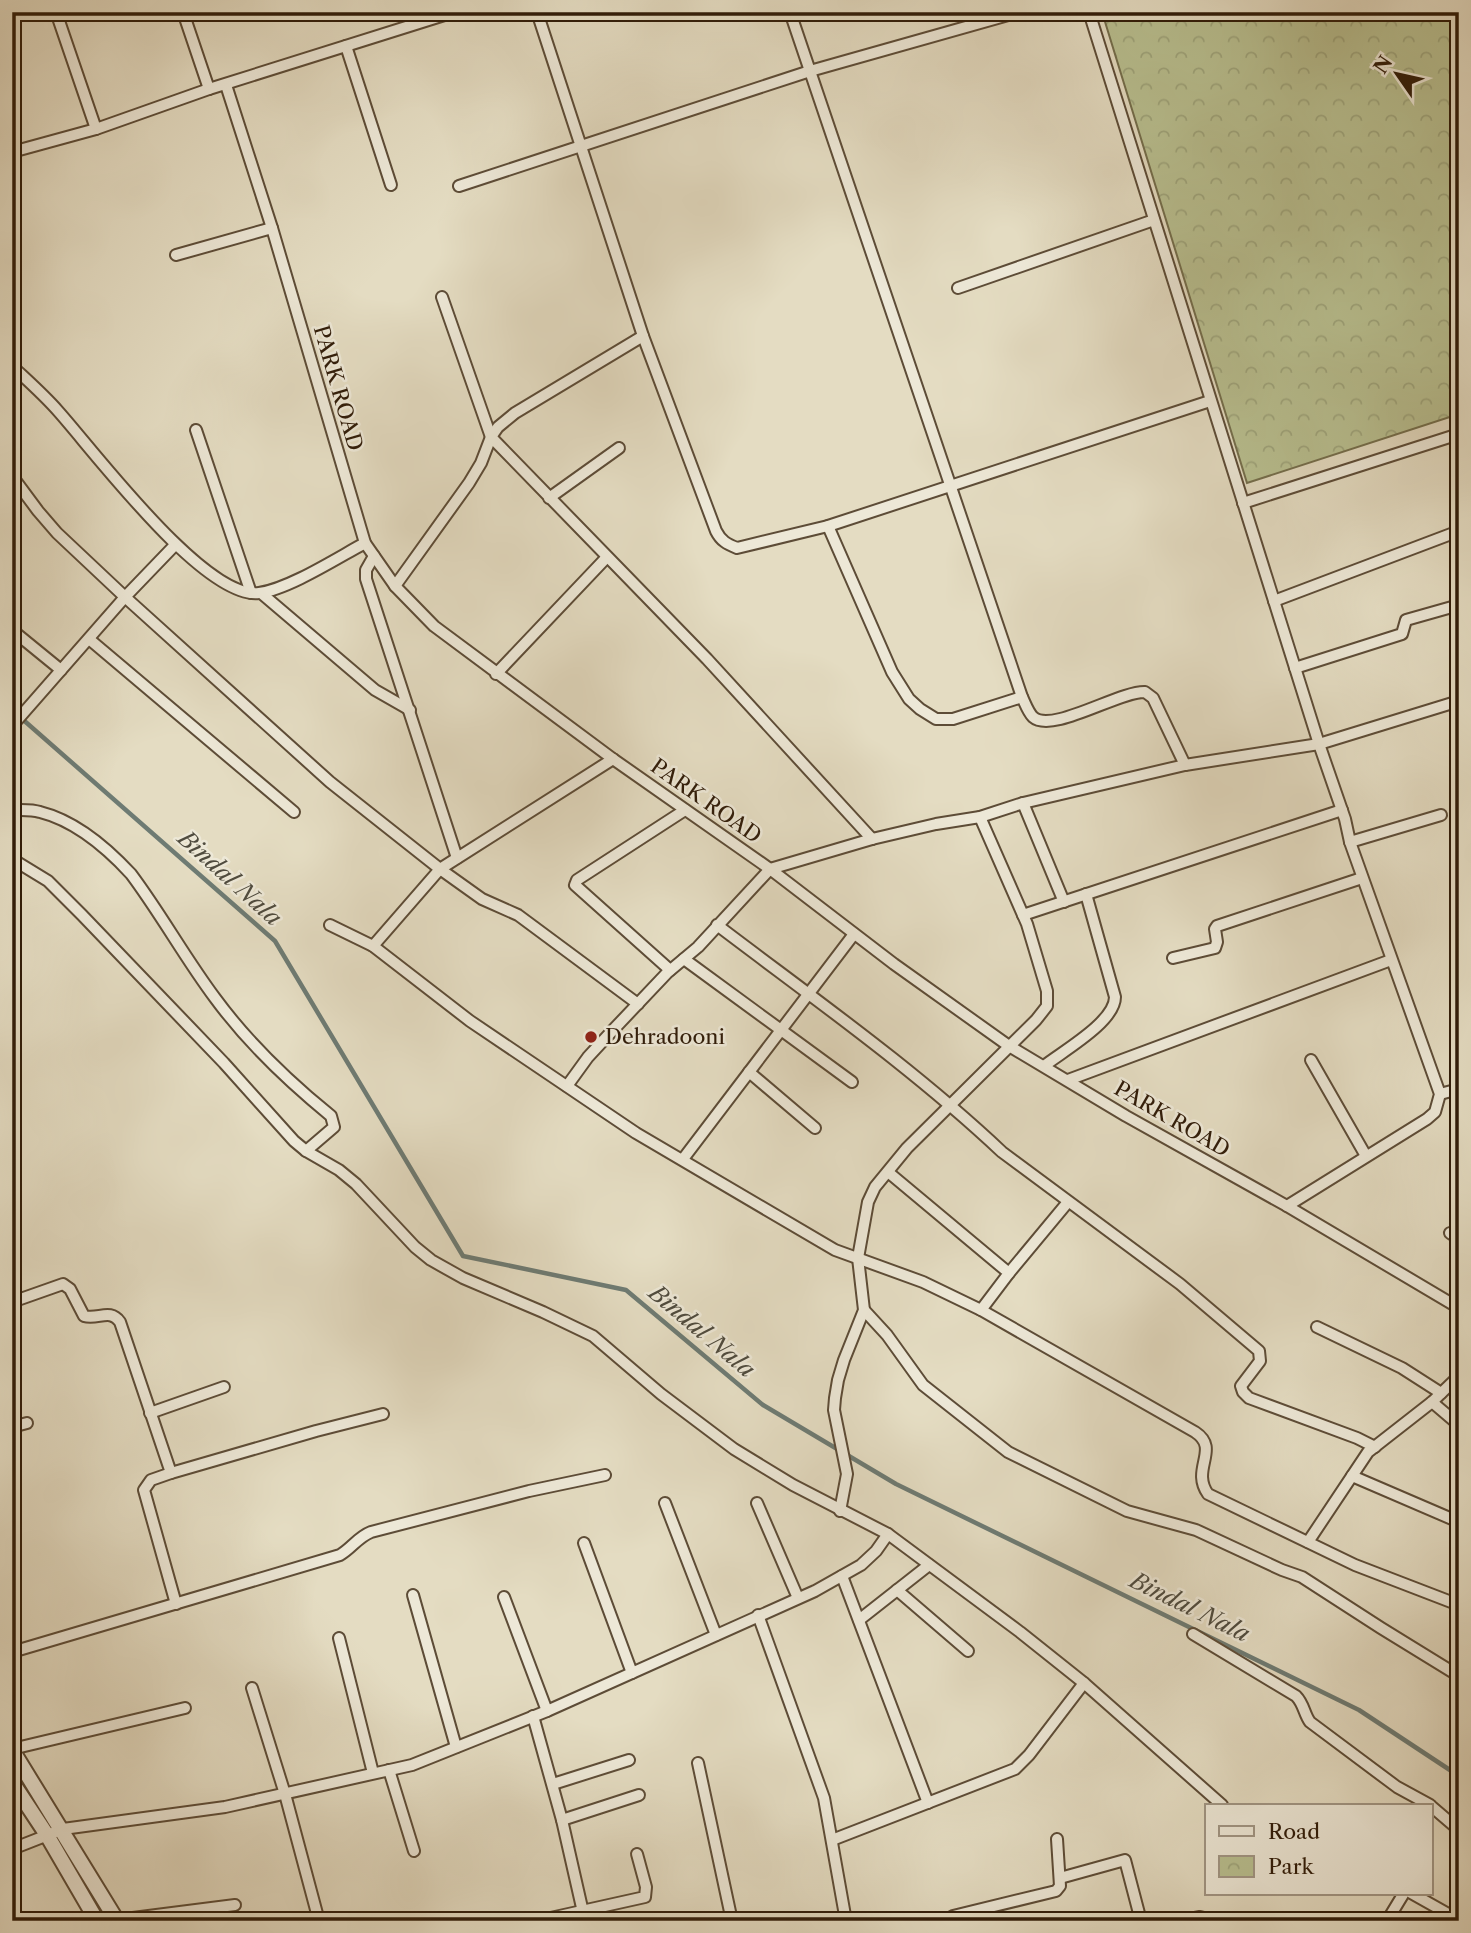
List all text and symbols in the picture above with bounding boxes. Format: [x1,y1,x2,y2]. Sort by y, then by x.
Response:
north arrow [1362,38,1432,108]
text: N [1369,51,1397,78]
street label: PARK ROAD [309,322,368,454]
street label: PARK ROAD [646,753,767,848]
water label: Bindal Nala [171,823,288,932]
place label: Dehradooni [605,1024,725,1049]
marker: Dehradooni [583,1029,599,1045]
street label: PARK ROAD [1110,1075,1235,1162]
water label: Bindal Nala [642,1277,761,1384]
water label: Bindal Nala [1124,1565,1255,1648]
legend [1205,1804,1432,1895]
text: Road [1268,1819,1320,1844]
text: Park [1268,1854,1314,1879]

